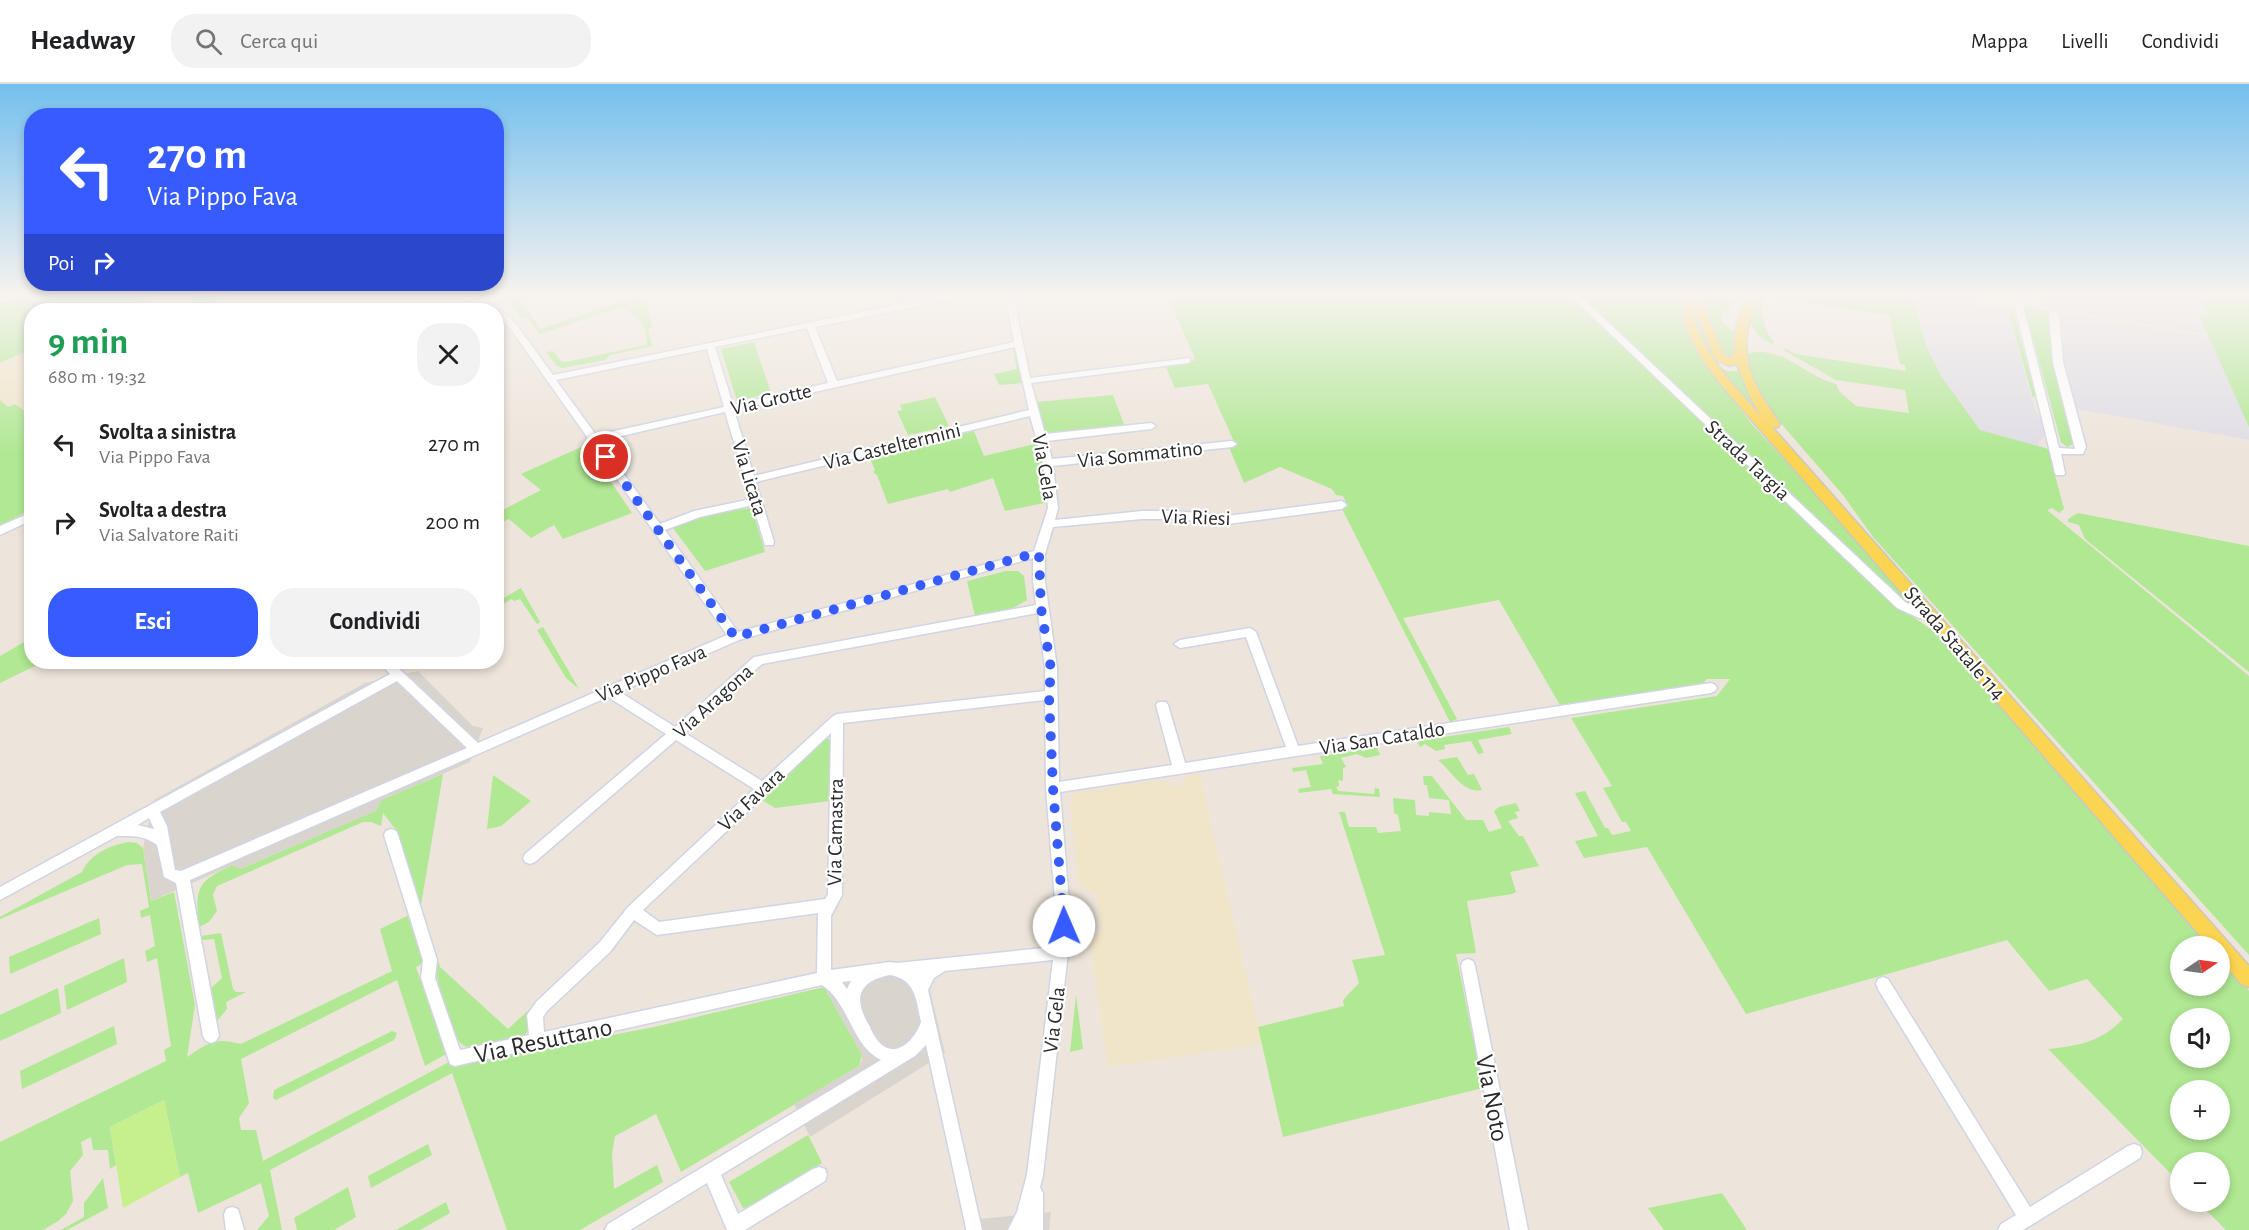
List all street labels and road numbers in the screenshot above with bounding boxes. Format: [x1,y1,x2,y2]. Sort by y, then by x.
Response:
street label: Via Grotte [729,380,813,419]
street label: Strada Targia [1701,416,1794,505]
street label: Via Casteltermini [821,419,963,474]
street label: Via Gela [1028,432,1061,502]
street label: Via Sommatino [1076,437,1204,472]
street label: Via Licata [728,438,771,519]
street label: Via Riesi [1161,506,1231,529]
street label: Strada Statale 114 [1900,583,2009,704]
street label: Via Pippo Fava [593,641,710,706]
street label: Via Aragona [669,660,757,742]
street label: Via San Cataldo [1318,718,1446,759]
street label: Via Favara [714,763,789,835]
street label: Via Camastra [824,778,847,886]
street label: Via Gela [1040,985,1069,1055]
street label: Via Resuttano [472,1014,614,1068]
street label: Via Noto [1471,1053,1513,1144]

